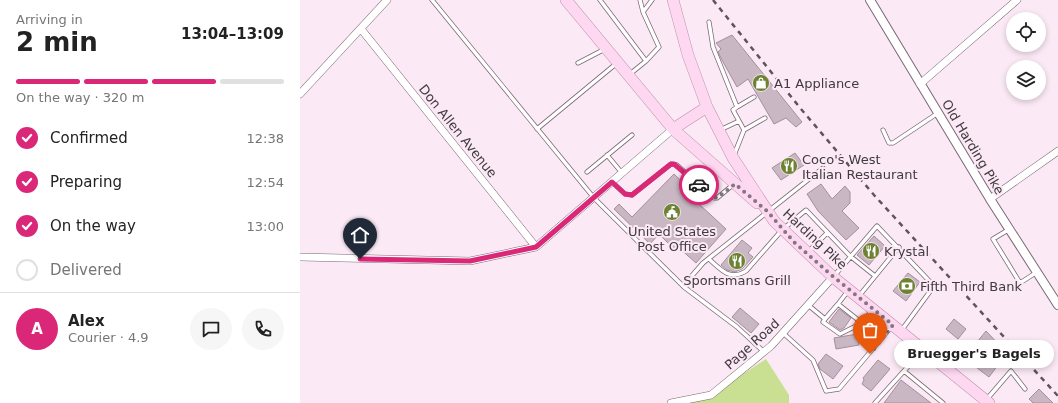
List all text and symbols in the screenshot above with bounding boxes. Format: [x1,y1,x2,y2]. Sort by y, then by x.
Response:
text: Arriving in [16,12,83,27]
map controls [1006,12,1046,100]
button: locate [1006,12,1046,52]
text: 13:04–13:09 [181,25,284,43]
text: 2 min [16,27,98,57]
button: layers [1006,60,1046,100]
shop icon: A1 Appliance [751,73,771,93]
place label: A1 Appliance [774,76,859,91]
street label: Don Allen Avenue [416,82,500,180]
text: On the way · 320 m [16,90,144,105]
street label: Old Harding Pike [939,97,1007,197]
icon: check [16,127,38,149]
text: Confirmed [50,129,128,147]
text: 12:38 [247,131,284,146]
place label: Coco's West Italian Restaurant [802,152,918,182]
restaurant icon: Coco's West Italian Restaurant [779,156,799,176]
courier [679,165,719,205]
icon: check [16,171,38,193]
text: Preparing [50,173,122,191]
icon: car [688,174,710,196]
text: 12:54 [247,175,284,190]
public building icon: United States Post Office [662,202,682,222]
street label: Harding Pike [780,206,850,272]
icon: check [16,215,38,237]
text: On the way [50,217,136,235]
pin [343,218,377,259]
text: 13:00 [247,219,284,234]
icon: home [349,224,371,246]
place label: United States Post Office [628,224,716,254]
restaurant icon: Krystal [861,241,881,261]
place label: Krystal [884,244,929,259]
restaurant icon: Sportsmans Grill [727,251,747,271]
text: Delivered [50,261,122,279]
place label: Sportsmans Grill [683,273,791,288]
bank icon: Fifth Third Bank [897,276,917,296]
place label: Fifth Third Bank [920,279,1022,294]
button: chat [190,308,232,350]
button: phone [242,308,284,350]
text: Alex [68,312,105,330]
pin [853,313,887,354]
street label: Page Road [722,316,782,372]
icon: bag [859,319,881,341]
text: A [31,320,43,338]
text: Courier · 4.9 [68,330,149,345]
callout: Bruegger's Bagels [894,340,1054,368]
text: Bruegger's Bagels [907,346,1041,361]

